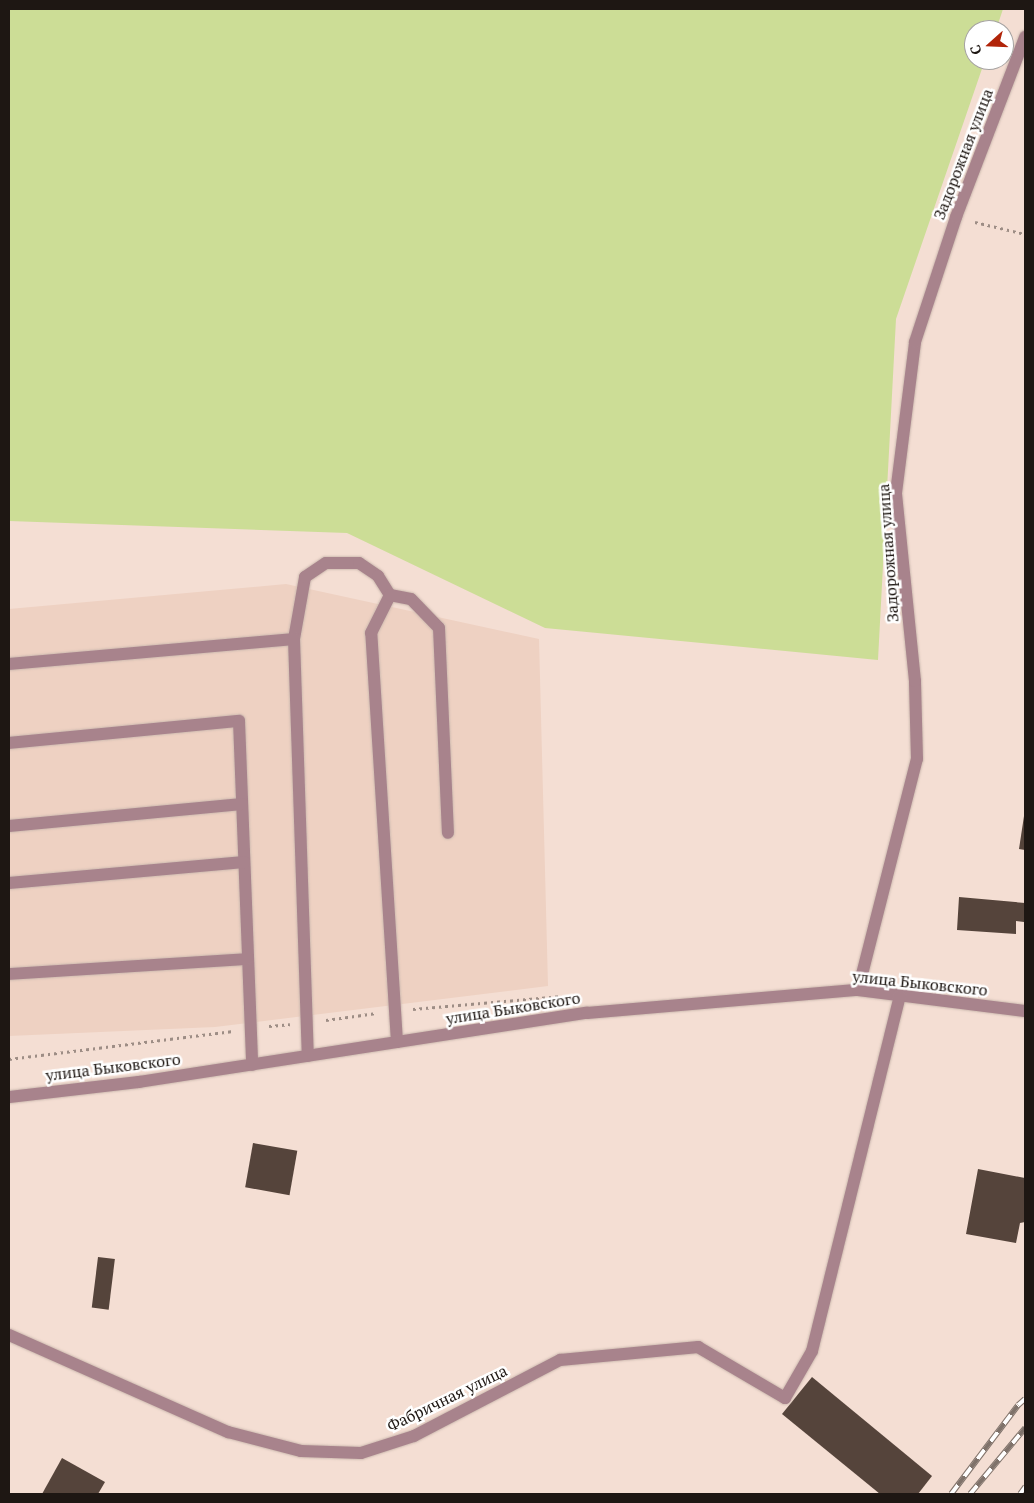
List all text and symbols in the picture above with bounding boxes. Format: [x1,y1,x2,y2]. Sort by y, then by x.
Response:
north arrow [964,20,1014,70]
text: С [965,42,986,58]
street label: Задорожная улица [929,86,997,222]
street label: Задорожная улица [874,483,902,623]
street label: улица Быковского [851,966,989,1000]
street label: улица Быковского [444,988,582,1028]
street label: улица Быковского [44,1049,182,1085]
street label: Фабричная улица [384,1361,510,1435]

